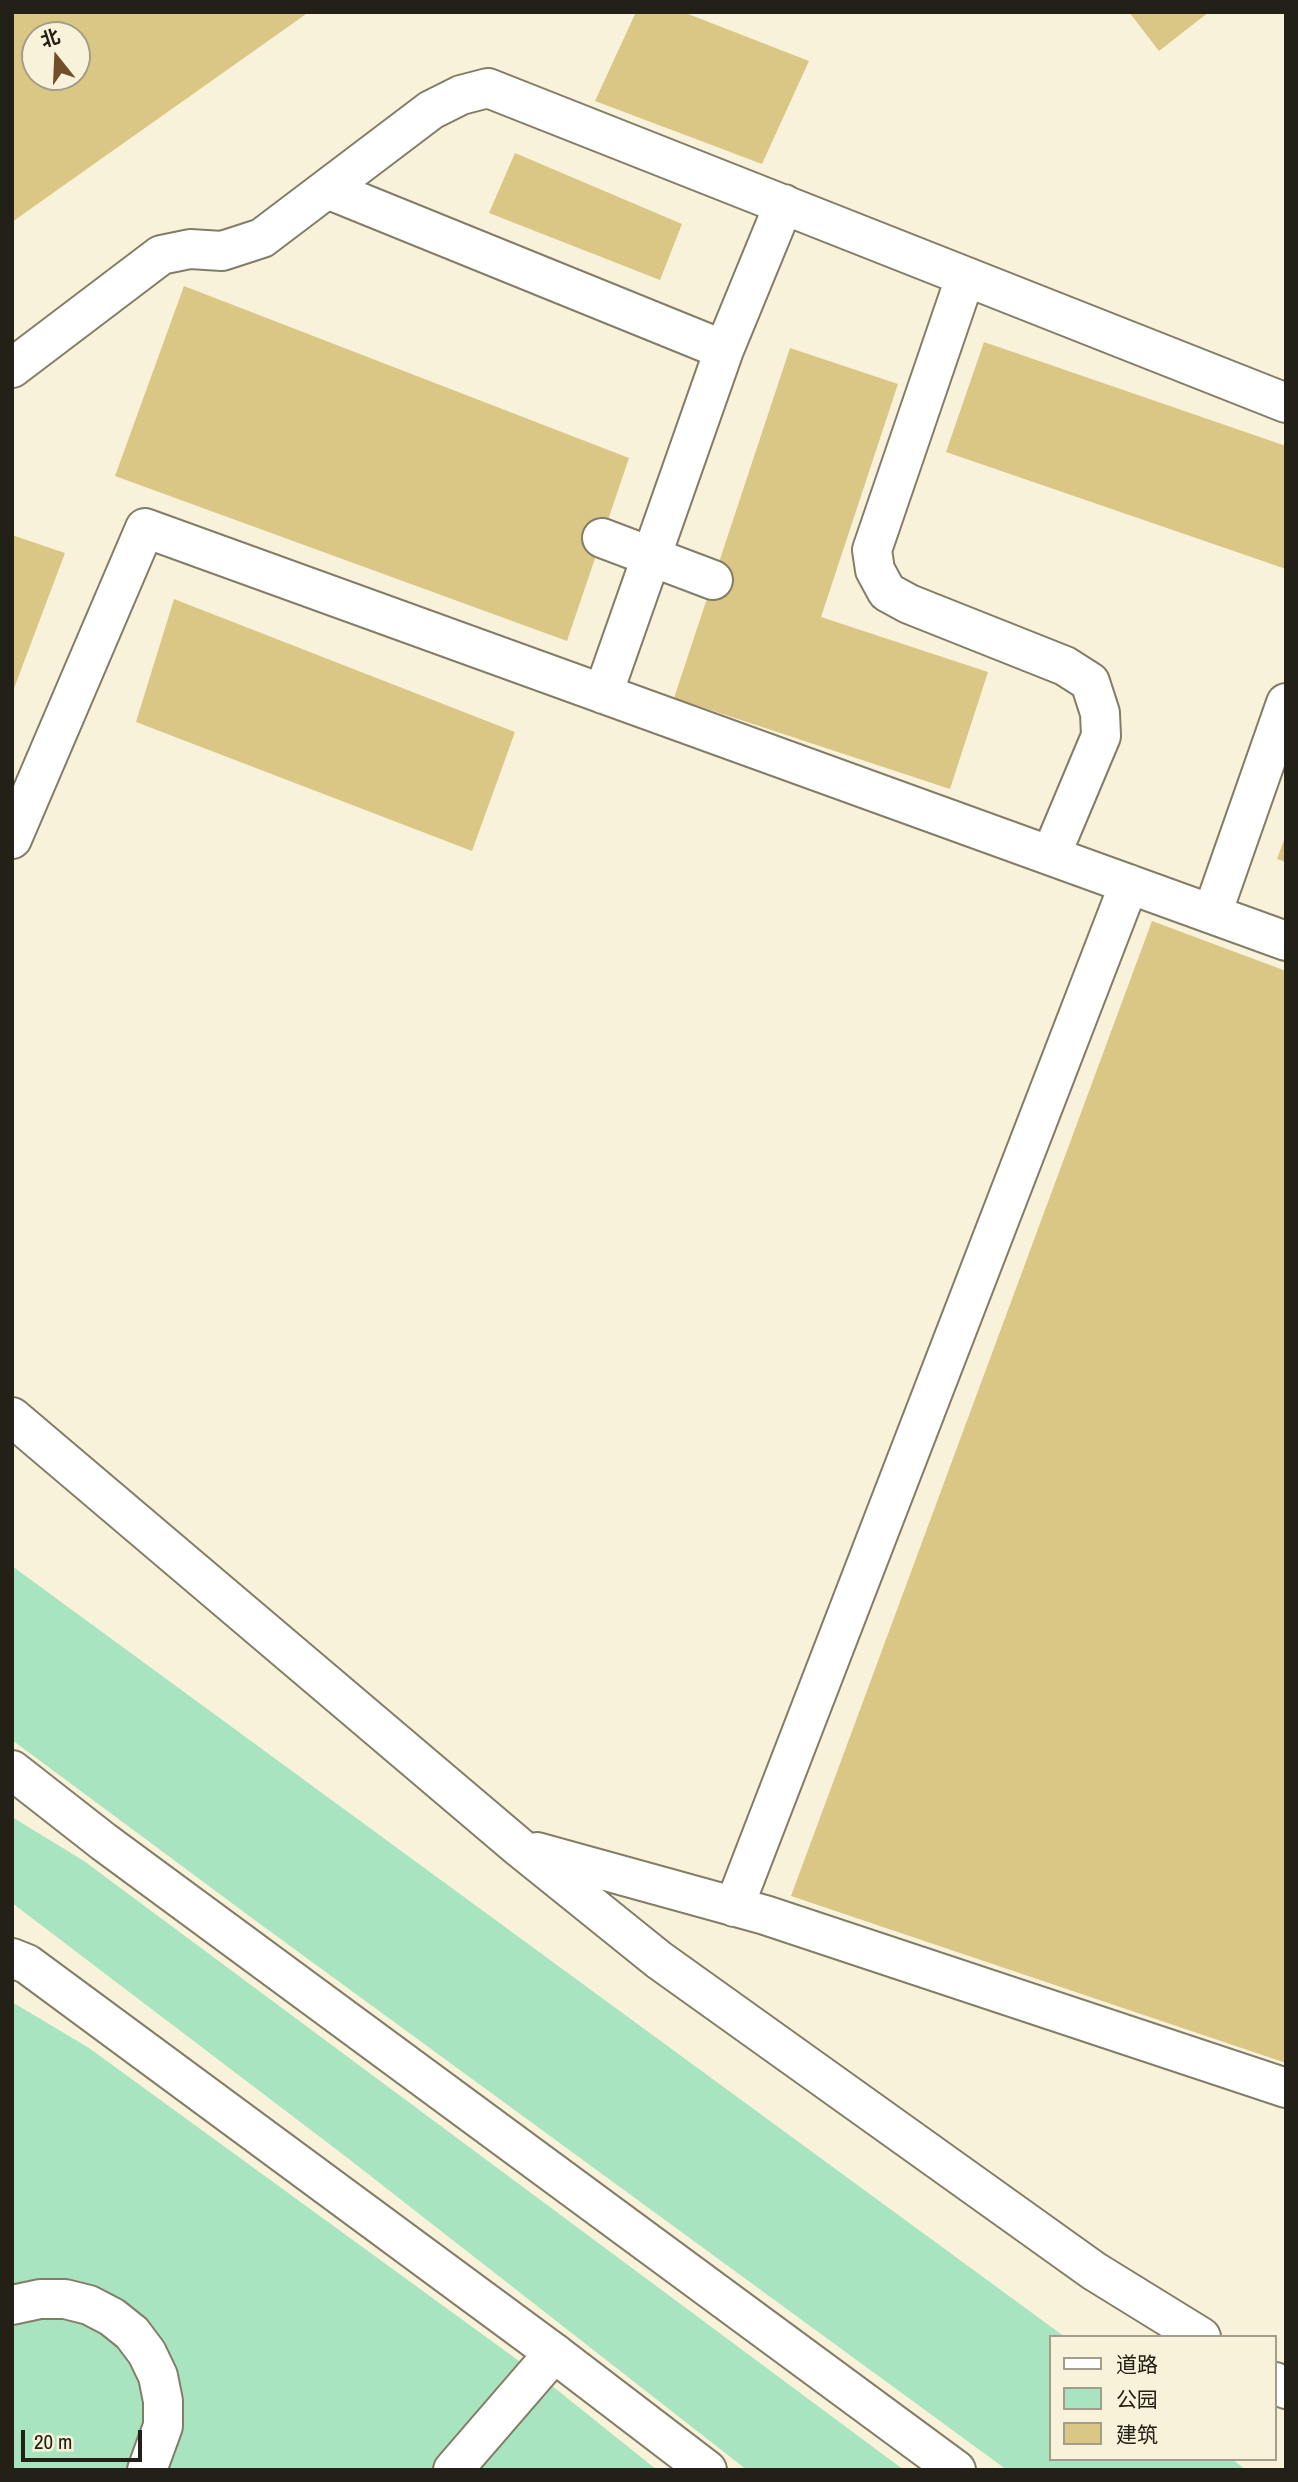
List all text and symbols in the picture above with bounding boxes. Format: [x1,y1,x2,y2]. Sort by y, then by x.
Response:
north arrow [21,21,91,91]
text: 北 [37,23,63,53]
legend [1050,2335,1277,2461]
text: 道路 [1116,2350,1158,2379]
text: 公园 [1116,2385,1158,2414]
scale bar [24,2416,145,2460]
text: 建筑 [1116,2420,1158,2449]
text: 20 m [34,2427,72,2456]

